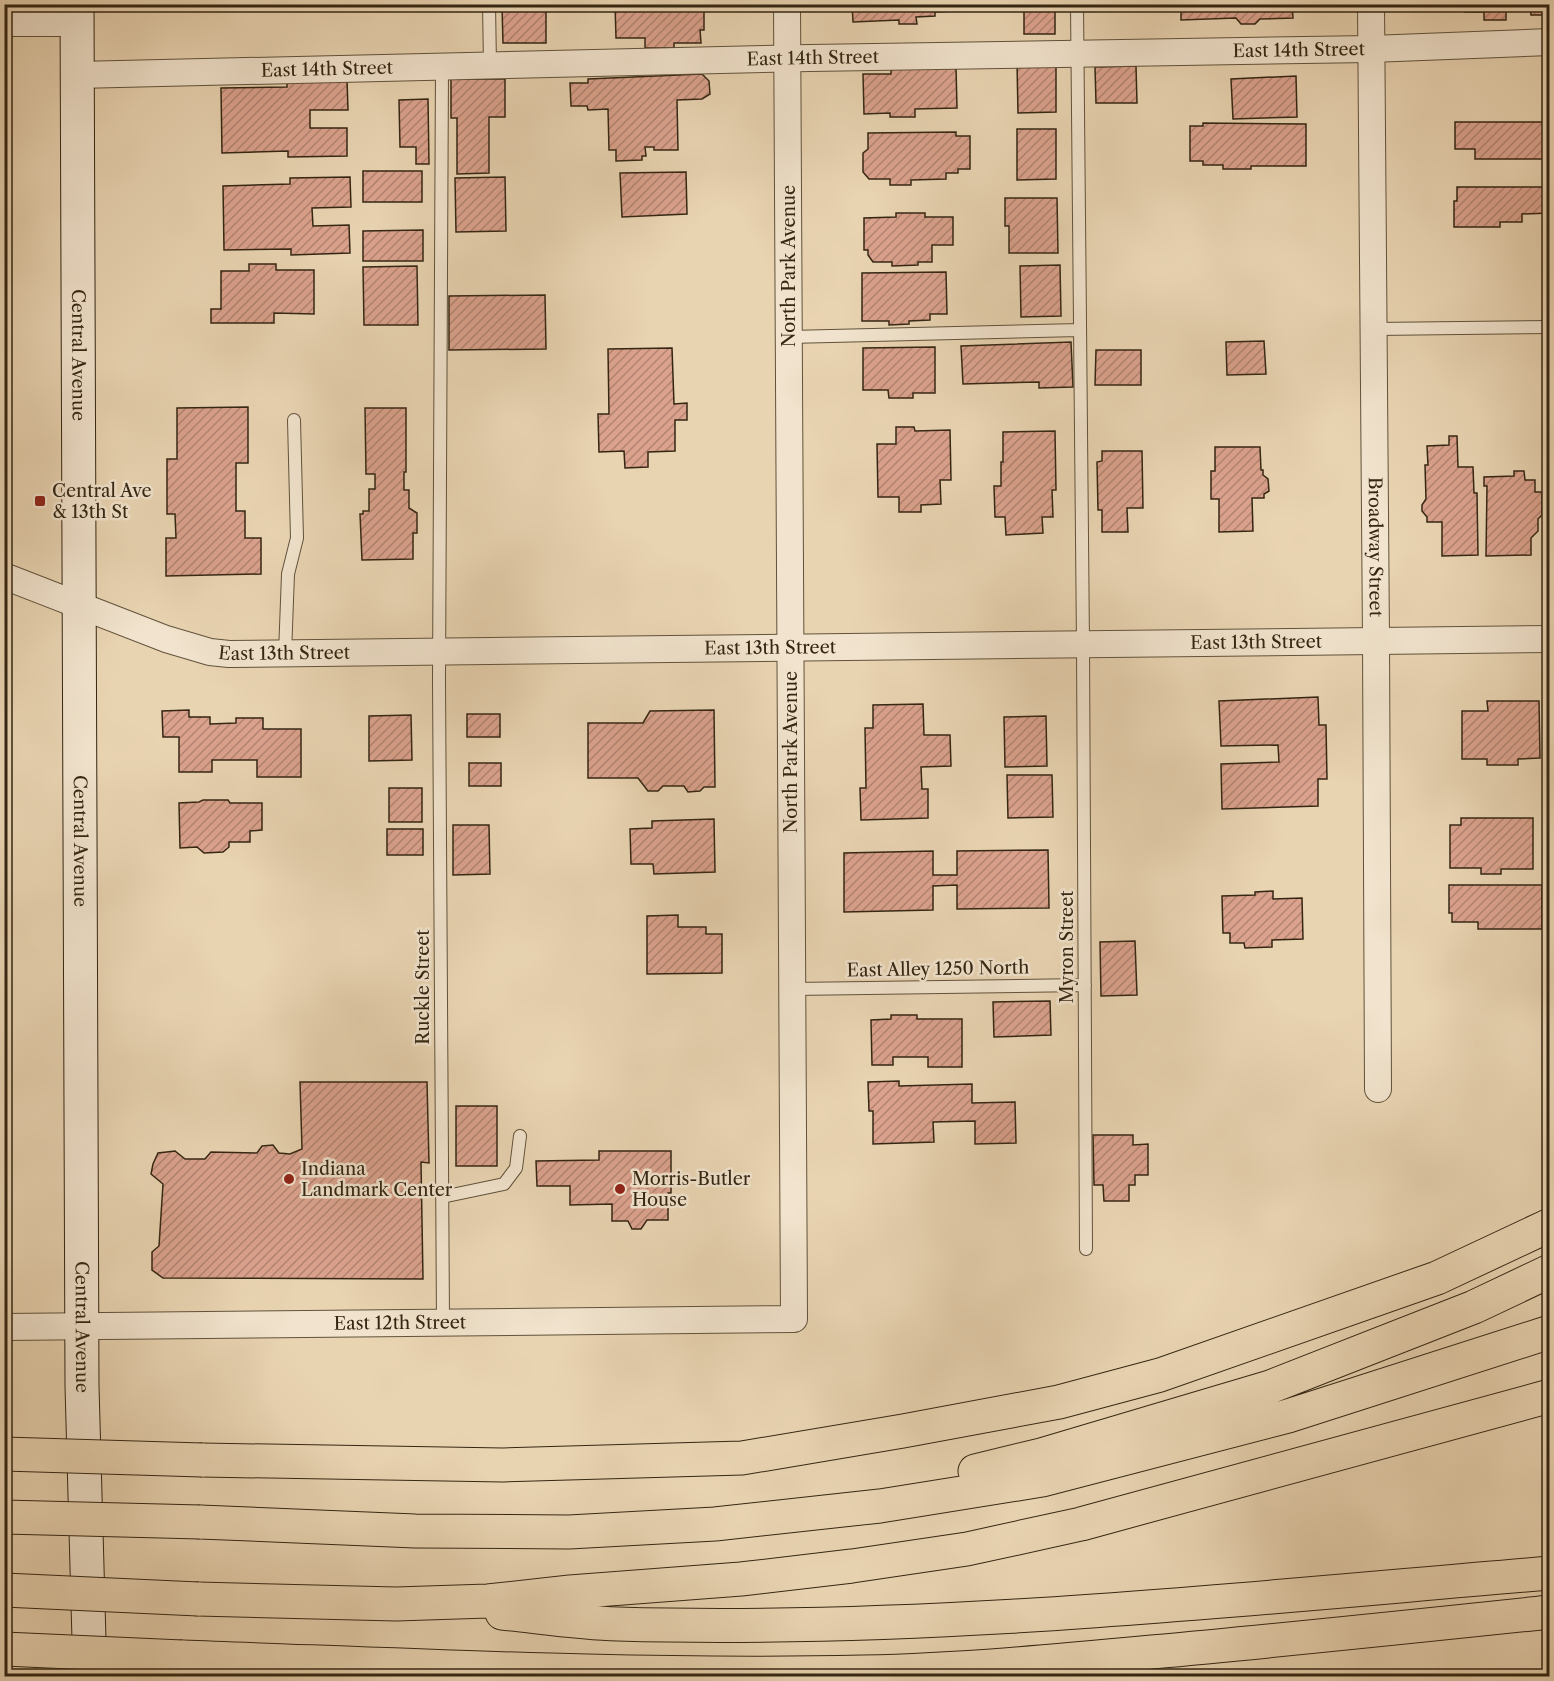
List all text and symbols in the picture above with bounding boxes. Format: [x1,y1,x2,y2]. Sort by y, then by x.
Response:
street label: East 14th Street [1232,38,1366,62]
street label: East 14th Street [746,46,880,70]
street label: East 14th Street [261,57,394,82]
street label: North Park Avenue [778,185,800,347]
street label: Central Avenue [67,289,90,421]
street label: Broadway Street [1364,477,1387,618]
place label: Central Ave & 13th St [52,480,152,523]
marker: Central Ave & 13th St [33,494,47,508]
street label: East 13th Street [1190,631,1323,654]
street label: East 13th Street [704,636,837,660]
street label: East 13th Street [217,642,351,665]
street label: North Park Avenue [780,671,802,833]
street label: Central Avenue [69,775,91,907]
street label: Myron Street [1056,890,1078,1004]
street label: Ruckle Street [412,929,434,1045]
street label: East Alley 1250 North [847,956,1029,982]
place label: Indiana Landmark Center [301,1158,453,1201]
place label: Morris-Butler House [632,1168,751,1211]
marker: Indiana Landmark Center [282,1172,296,1186]
marker: Morris-Butler House [613,1182,627,1196]
street label: Central Avenue [71,1261,93,1393]
street label: East 12th Street [334,1311,467,1335]

